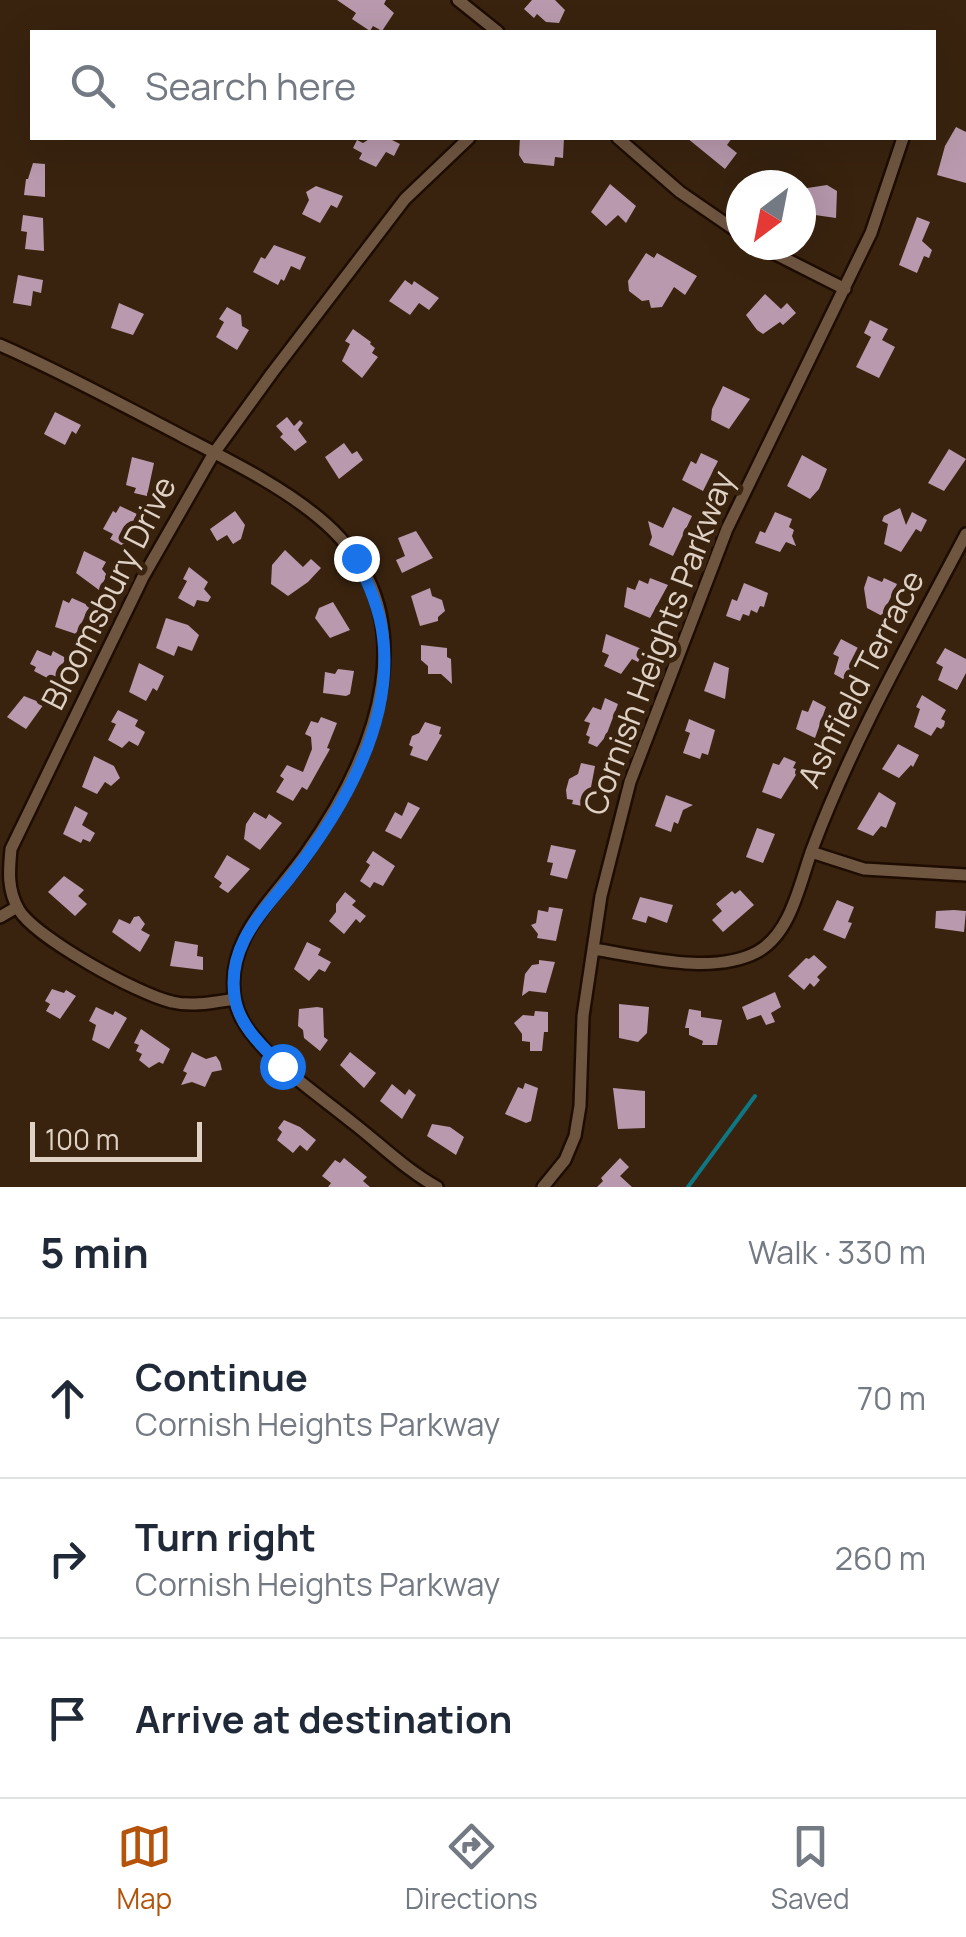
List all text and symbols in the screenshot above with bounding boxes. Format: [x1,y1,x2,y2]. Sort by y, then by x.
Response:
search box [30,30,936,140]
icon: search [65,58,120,113]
text: Search here [145,59,356,111]
north arrow [726,170,816,260]
street label: Cornish Heights Parkway [572,464,744,821]
street label: Bloomsbury Drive [30,468,186,717]
route end [334,536,380,582]
street label: Ashfield Terrace [786,562,934,795]
route start [260,1044,306,1090]
scale bar [30,1117,202,1162]
text: 100 m [45,1120,119,1158]
text: 5 min [40,1223,149,1281]
text: Walk · 330 m [748,1230,926,1274]
text: Continue [135,1350,308,1402]
icon: ahead [40,1371,95,1426]
text: 70 m [857,1376,926,1420]
text: Cornish Heights Parkway [135,1402,500,1446]
text: Turn right [135,1510,316,1562]
icon: right [40,1531,95,1586]
text: 260 m [835,1536,926,1580]
text: Cornish Heights Parkway [135,1562,500,1606]
icon: arrive [40,1691,95,1746]
text: Arrive at destination [135,1692,512,1744]
tab: Map [116,1819,172,1917]
tab: Directions [405,1819,538,1917]
tab: Saved [771,1819,850,1917]

